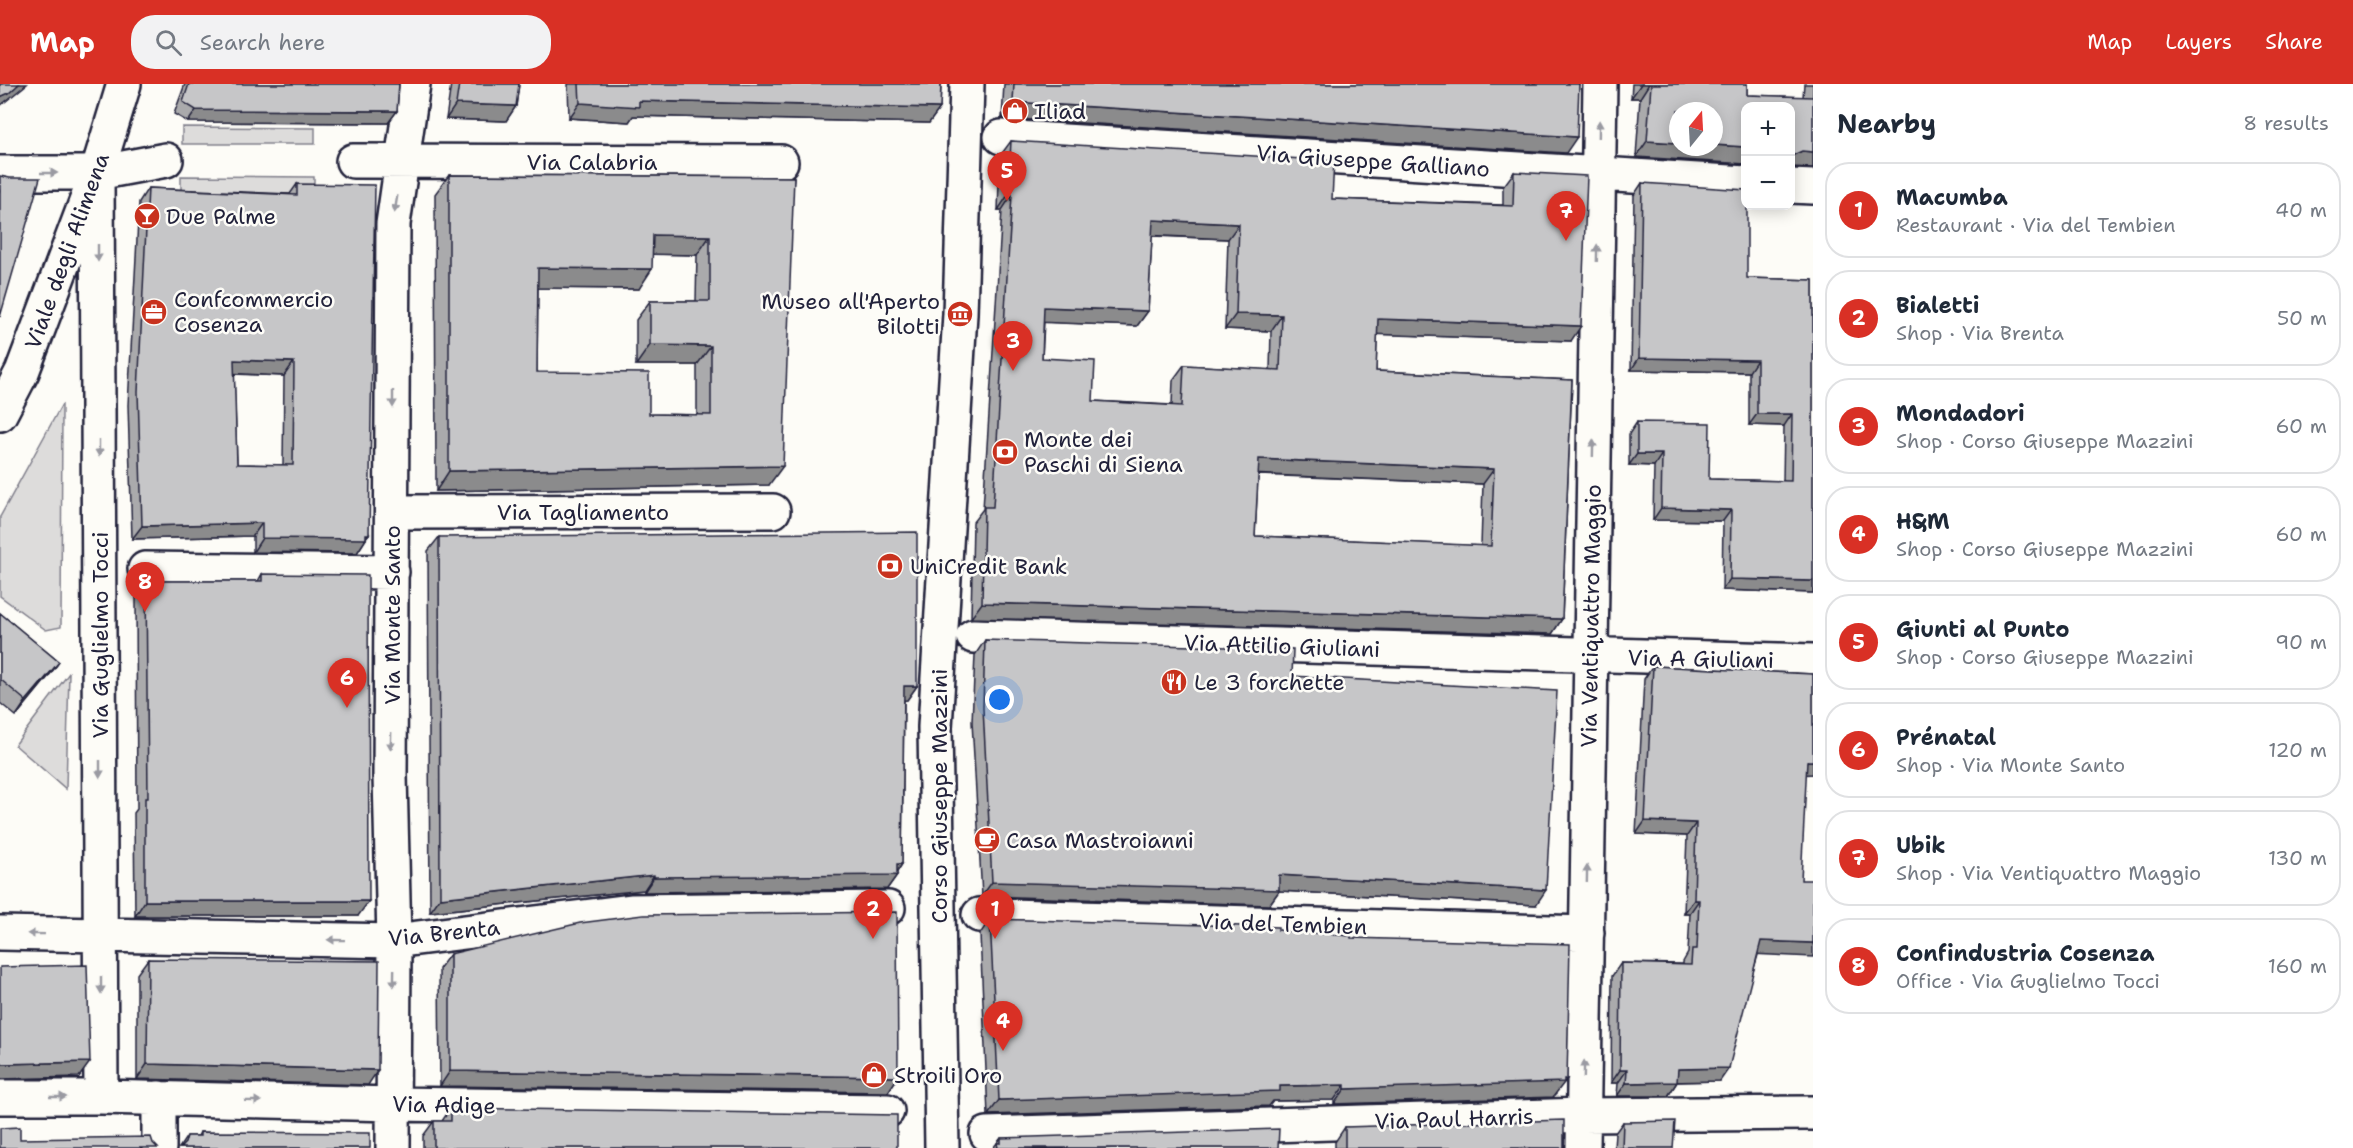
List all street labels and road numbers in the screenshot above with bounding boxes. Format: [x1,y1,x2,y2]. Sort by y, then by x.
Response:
street label: Via Giuseppe Galliano [1255,138,1491,184]
street label: Via Calabria [527,148,658,177]
street label: Viale degli Alimena [18,149,116,353]
street label: Via Ventiquattro Maggio [1574,484,1608,748]
street label: Via Tagliamento [497,498,669,527]
street label: Via Monte Santo [378,525,407,705]
street label: Via Guglielmo Tocci [86,531,115,739]
street label: Via Attilio Giuliani [1183,628,1381,664]
street label: Via A Giuliani [1627,643,1775,675]
street label: Corso Giuseppe Mazzini [925,669,954,923]
street label: Via del Tembien [1198,907,1368,941]
street label: Via Brenta [387,913,502,953]
street label: Via Adige [392,1090,496,1120]
street label: Via Paul Harris [1374,1102,1534,1136]

